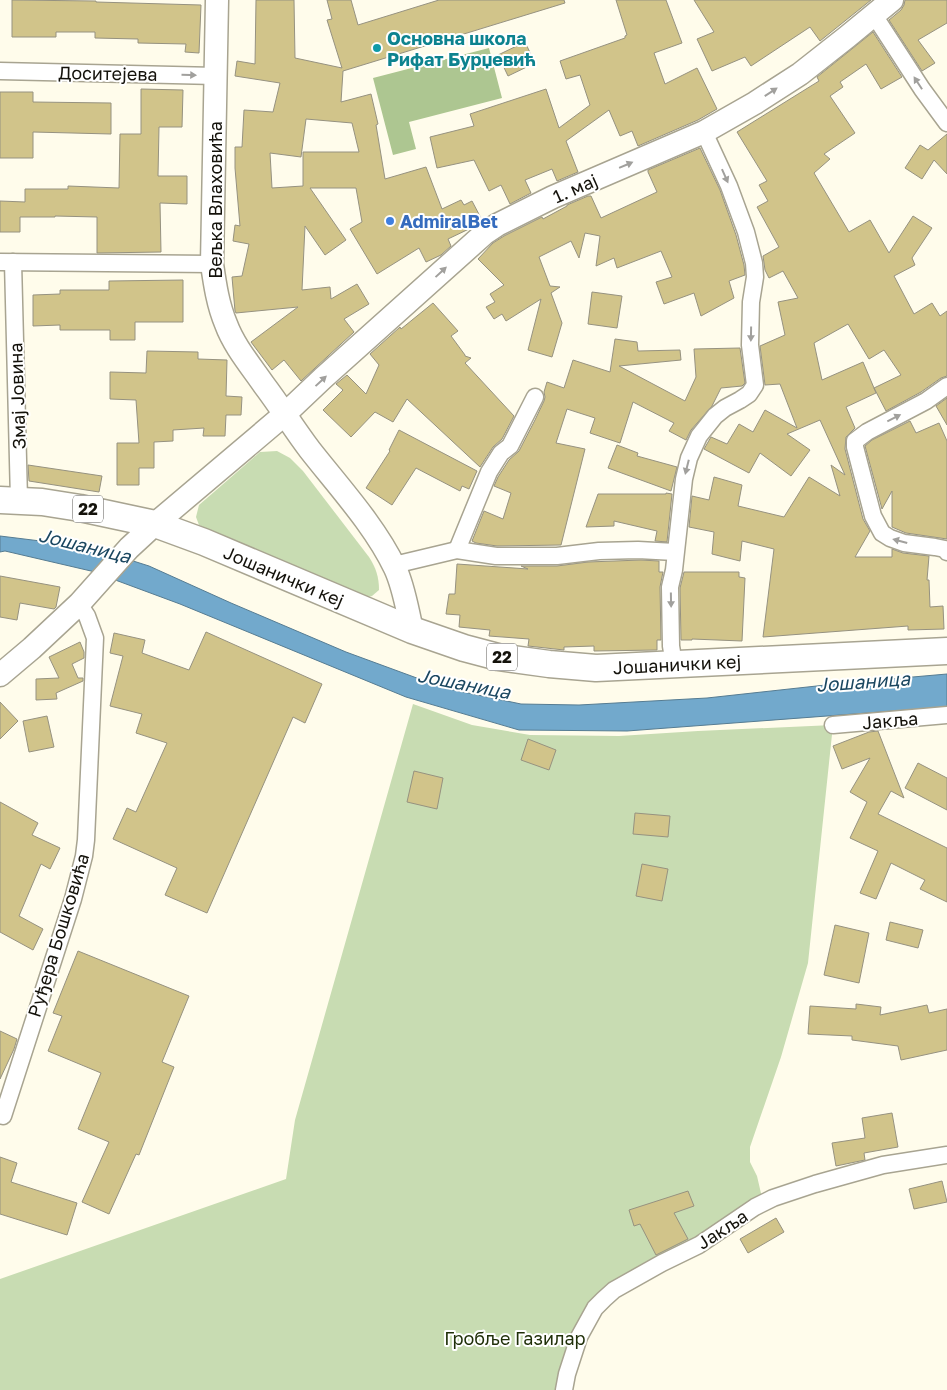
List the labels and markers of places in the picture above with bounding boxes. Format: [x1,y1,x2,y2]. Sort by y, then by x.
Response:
place label: Основна школа Рифат Бурџевић [387,27,536,70]
marker: Основна школа Рифат Бурџевић [371,42,383,54]
place label: AdmiralBet [400,210,498,232]
marker: AdmiralBet [384,215,396,227]

